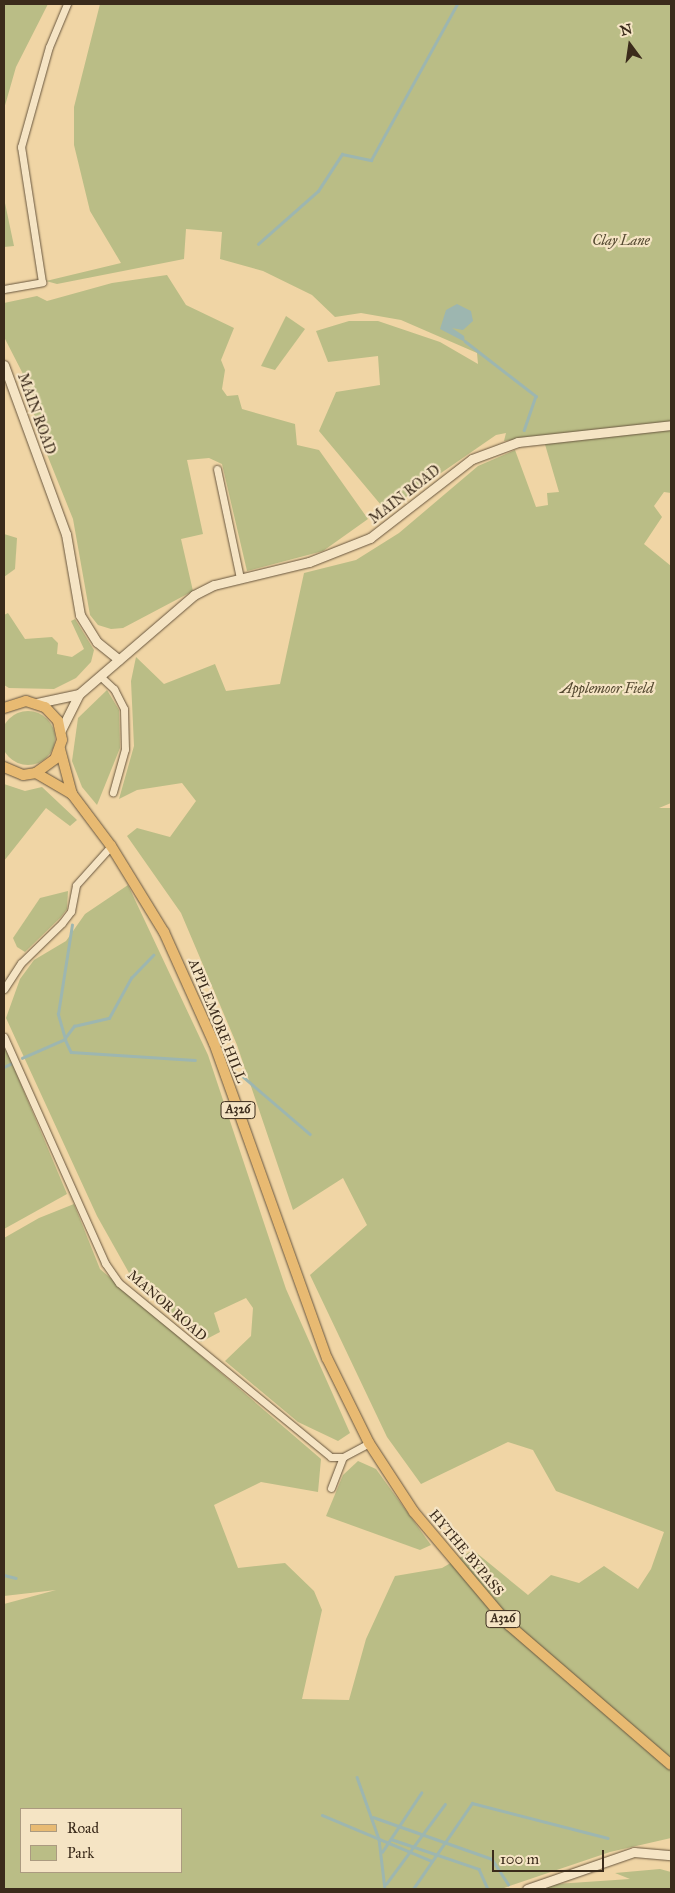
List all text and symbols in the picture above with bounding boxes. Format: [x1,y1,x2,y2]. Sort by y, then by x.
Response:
north arrow [605,20,655,70]
text: N [618,20,634,40]
park label: Clay Lane [592,233,650,249]
street label: MAIN ROAD [14,371,58,457]
street label: MAIN ROAD [366,462,444,528]
park label: Applemoor Field [560,681,654,697]
street label: APPLEMORE HILL [184,957,250,1085]
road number: A326 [220,1100,256,1120]
street label: MANOR ROAD [124,1267,210,1345]
street label: HYTHE BYPASS [425,1507,507,1599]
road number: A326 [486,1610,520,1628]
legend [20,1808,182,1873]
text: Road [67,1819,99,1837]
scale bar [495,1840,608,1872]
text: Park [67,1844,94,1862]
text: 100 m [500,1850,539,1868]

